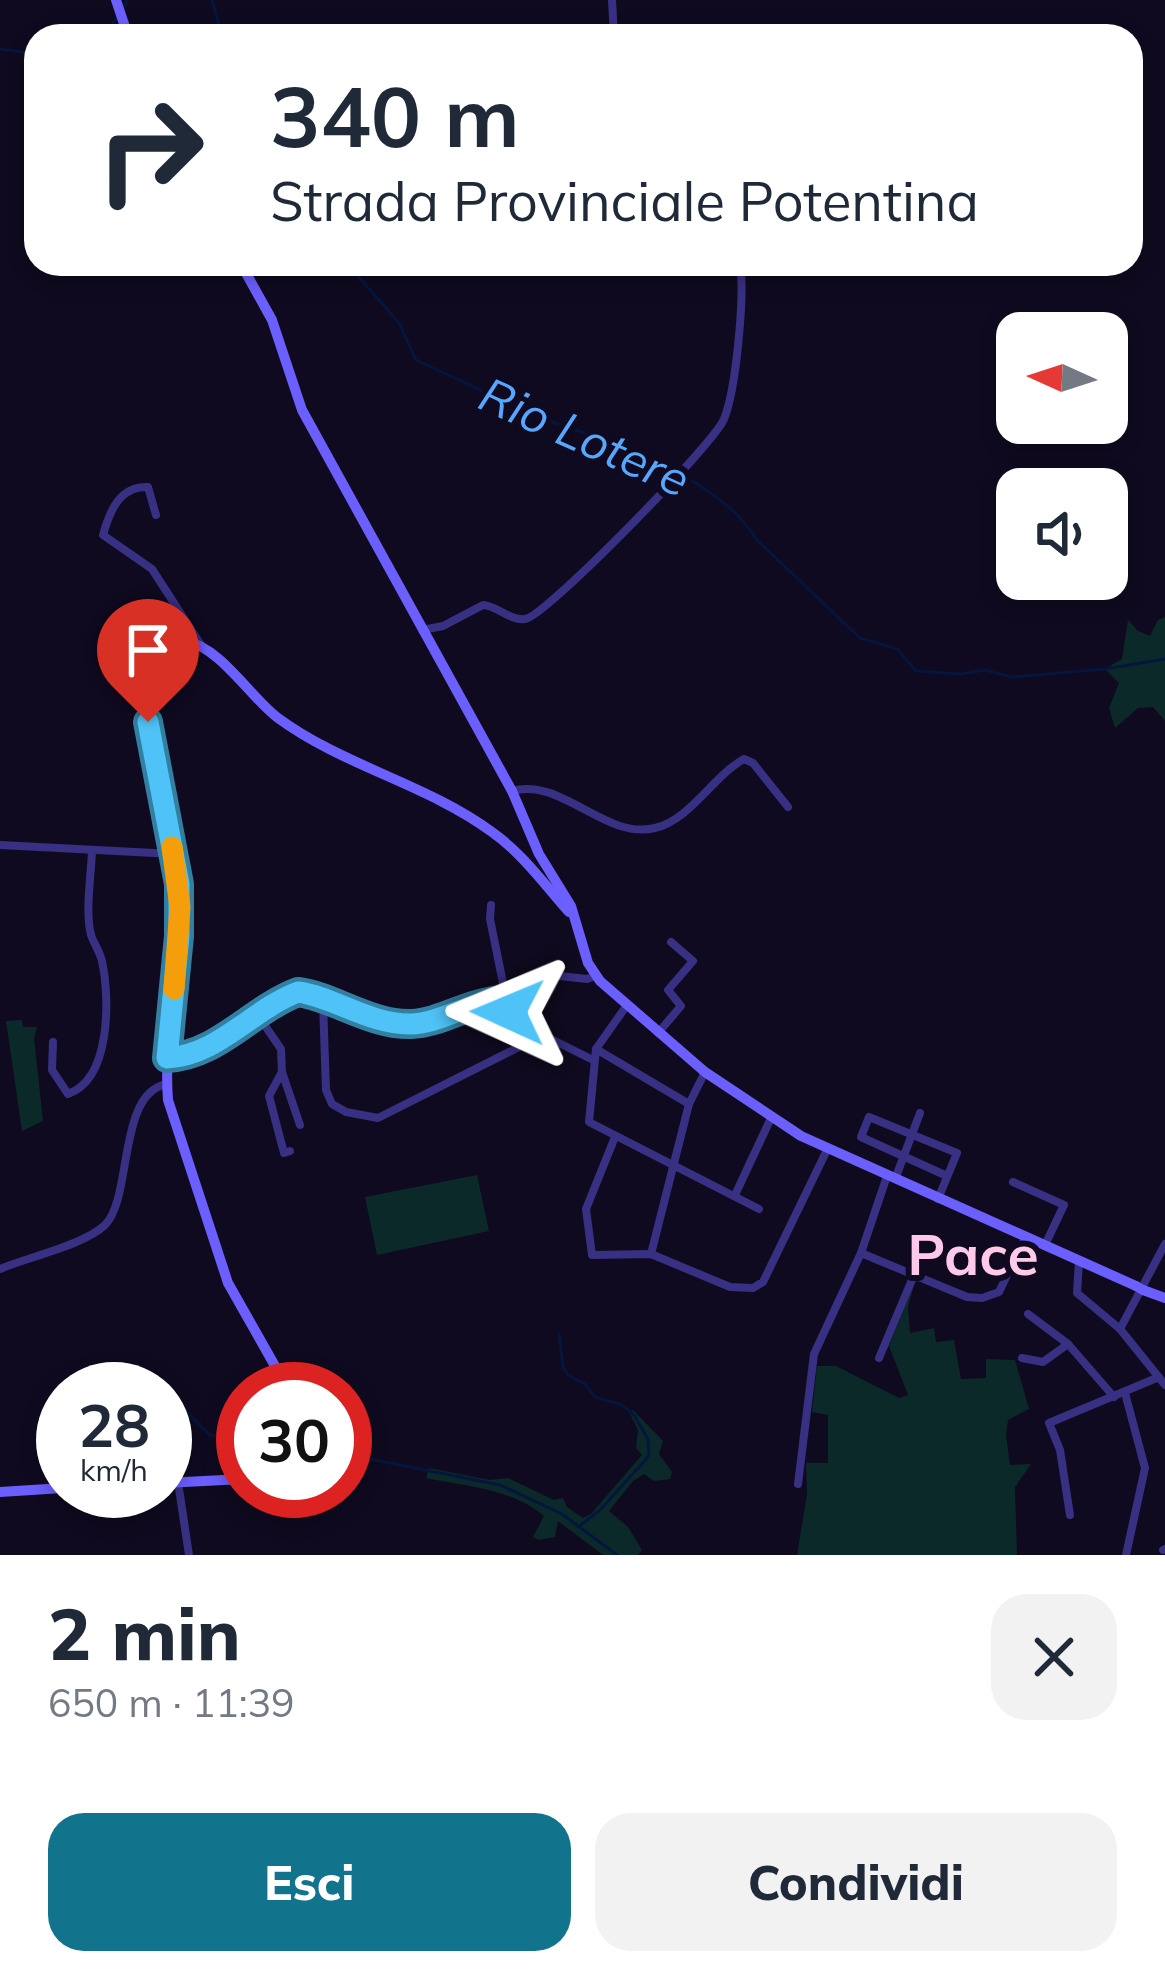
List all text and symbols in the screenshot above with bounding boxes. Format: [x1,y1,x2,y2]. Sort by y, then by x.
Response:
text: 340 m [270,63,520,168]
icon: right [72,72,228,228]
text: Strada Provinciale Potentina [270,167,979,235]
north arrow [996,312,1128,444]
map controls [996,312,1128,600]
water label: Rio Lotere [471,363,699,509]
button: sound [996,468,1128,600]
pin [97,599,199,722]
icon: arrive [115,617,181,683]
position arrow [445,949,571,1075]
district label: Pace [907,1218,1039,1289]
speed limit sign: 30 [216,1362,372,1518]
text: 28 [78,1387,150,1462]
text: km/h [80,1451,148,1489]
text: 2 min [48,1588,241,1678]
button: close [991,1594,1117,1720]
text: 650 m · 11:39 [48,1678,294,1727]
button: Esci [48,1813,571,1951]
button: Condividi [595,1813,1117,1951]

